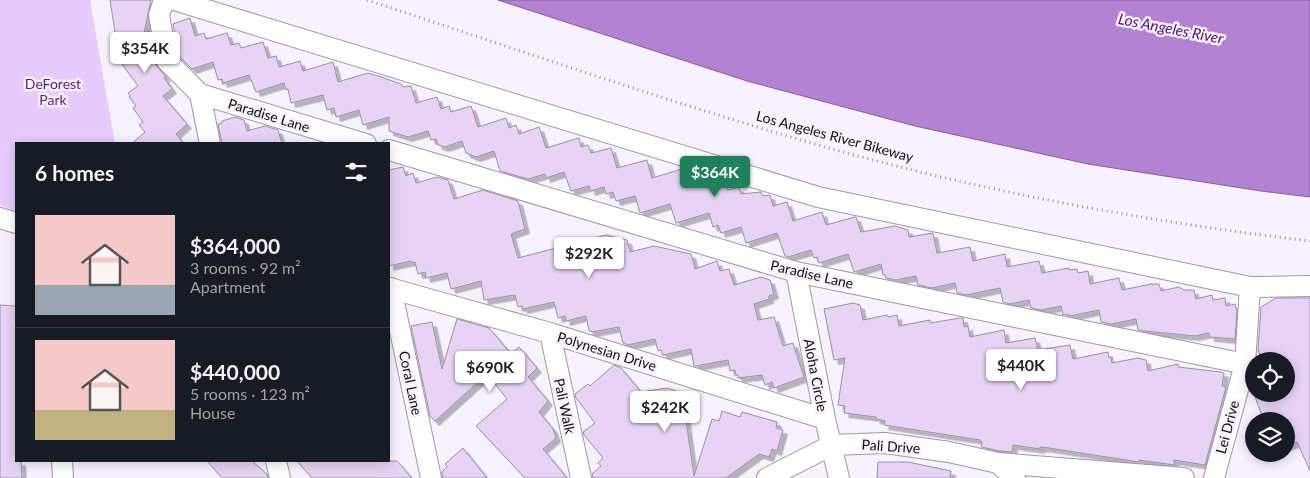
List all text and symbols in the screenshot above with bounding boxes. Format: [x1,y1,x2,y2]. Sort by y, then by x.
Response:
water label: Los Angeles River [1117,9,1226,47]
pin: $354K [110,32,180,74]
text: $354K [121,38,169,57]
park label: DeForest Park [25,75,81,108]
street label: Paradise Lane [226,94,312,136]
street label: Los Angeles River Bikeway [755,107,916,165]
pin: $364K [680,156,750,198]
icon: filters [342,158,370,186]
text: 6 homes [35,160,114,185]
text: $364K [691,162,739,181]
text: $364,000 [190,233,280,258]
icon: home [75,235,135,295]
pin: $292K [554,236,624,279]
text: $292K [565,243,613,262]
street label: Paradise Lane [769,256,855,292]
text: 3 rooms · 92 m² [190,258,301,277]
text: Apartment [190,277,265,296]
street label: Polynesian Drive [555,328,659,374]
street label: Aloha Circle [801,337,831,413]
pin: $440K [986,348,1056,391]
street label: Coral Lane [396,349,426,417]
pin: $690K [455,350,525,393]
map controls [1245,352,1295,462]
button: locate [1245,352,1295,402]
text: $440K [997,355,1045,374]
text: $690K [466,357,514,376]
text: $440,000 [190,359,280,384]
icon: home [75,360,135,420]
street label: Pali Walk [551,377,579,436]
text: 5 rooms · 123 m² [190,384,310,403]
pin: $242K [630,390,700,433]
text: $242K [641,397,689,416]
street label: Lei Drive [1212,399,1242,455]
text: House [190,403,235,422]
button: layers [1245,412,1295,462]
street label: Pali Drive [861,435,921,457]

